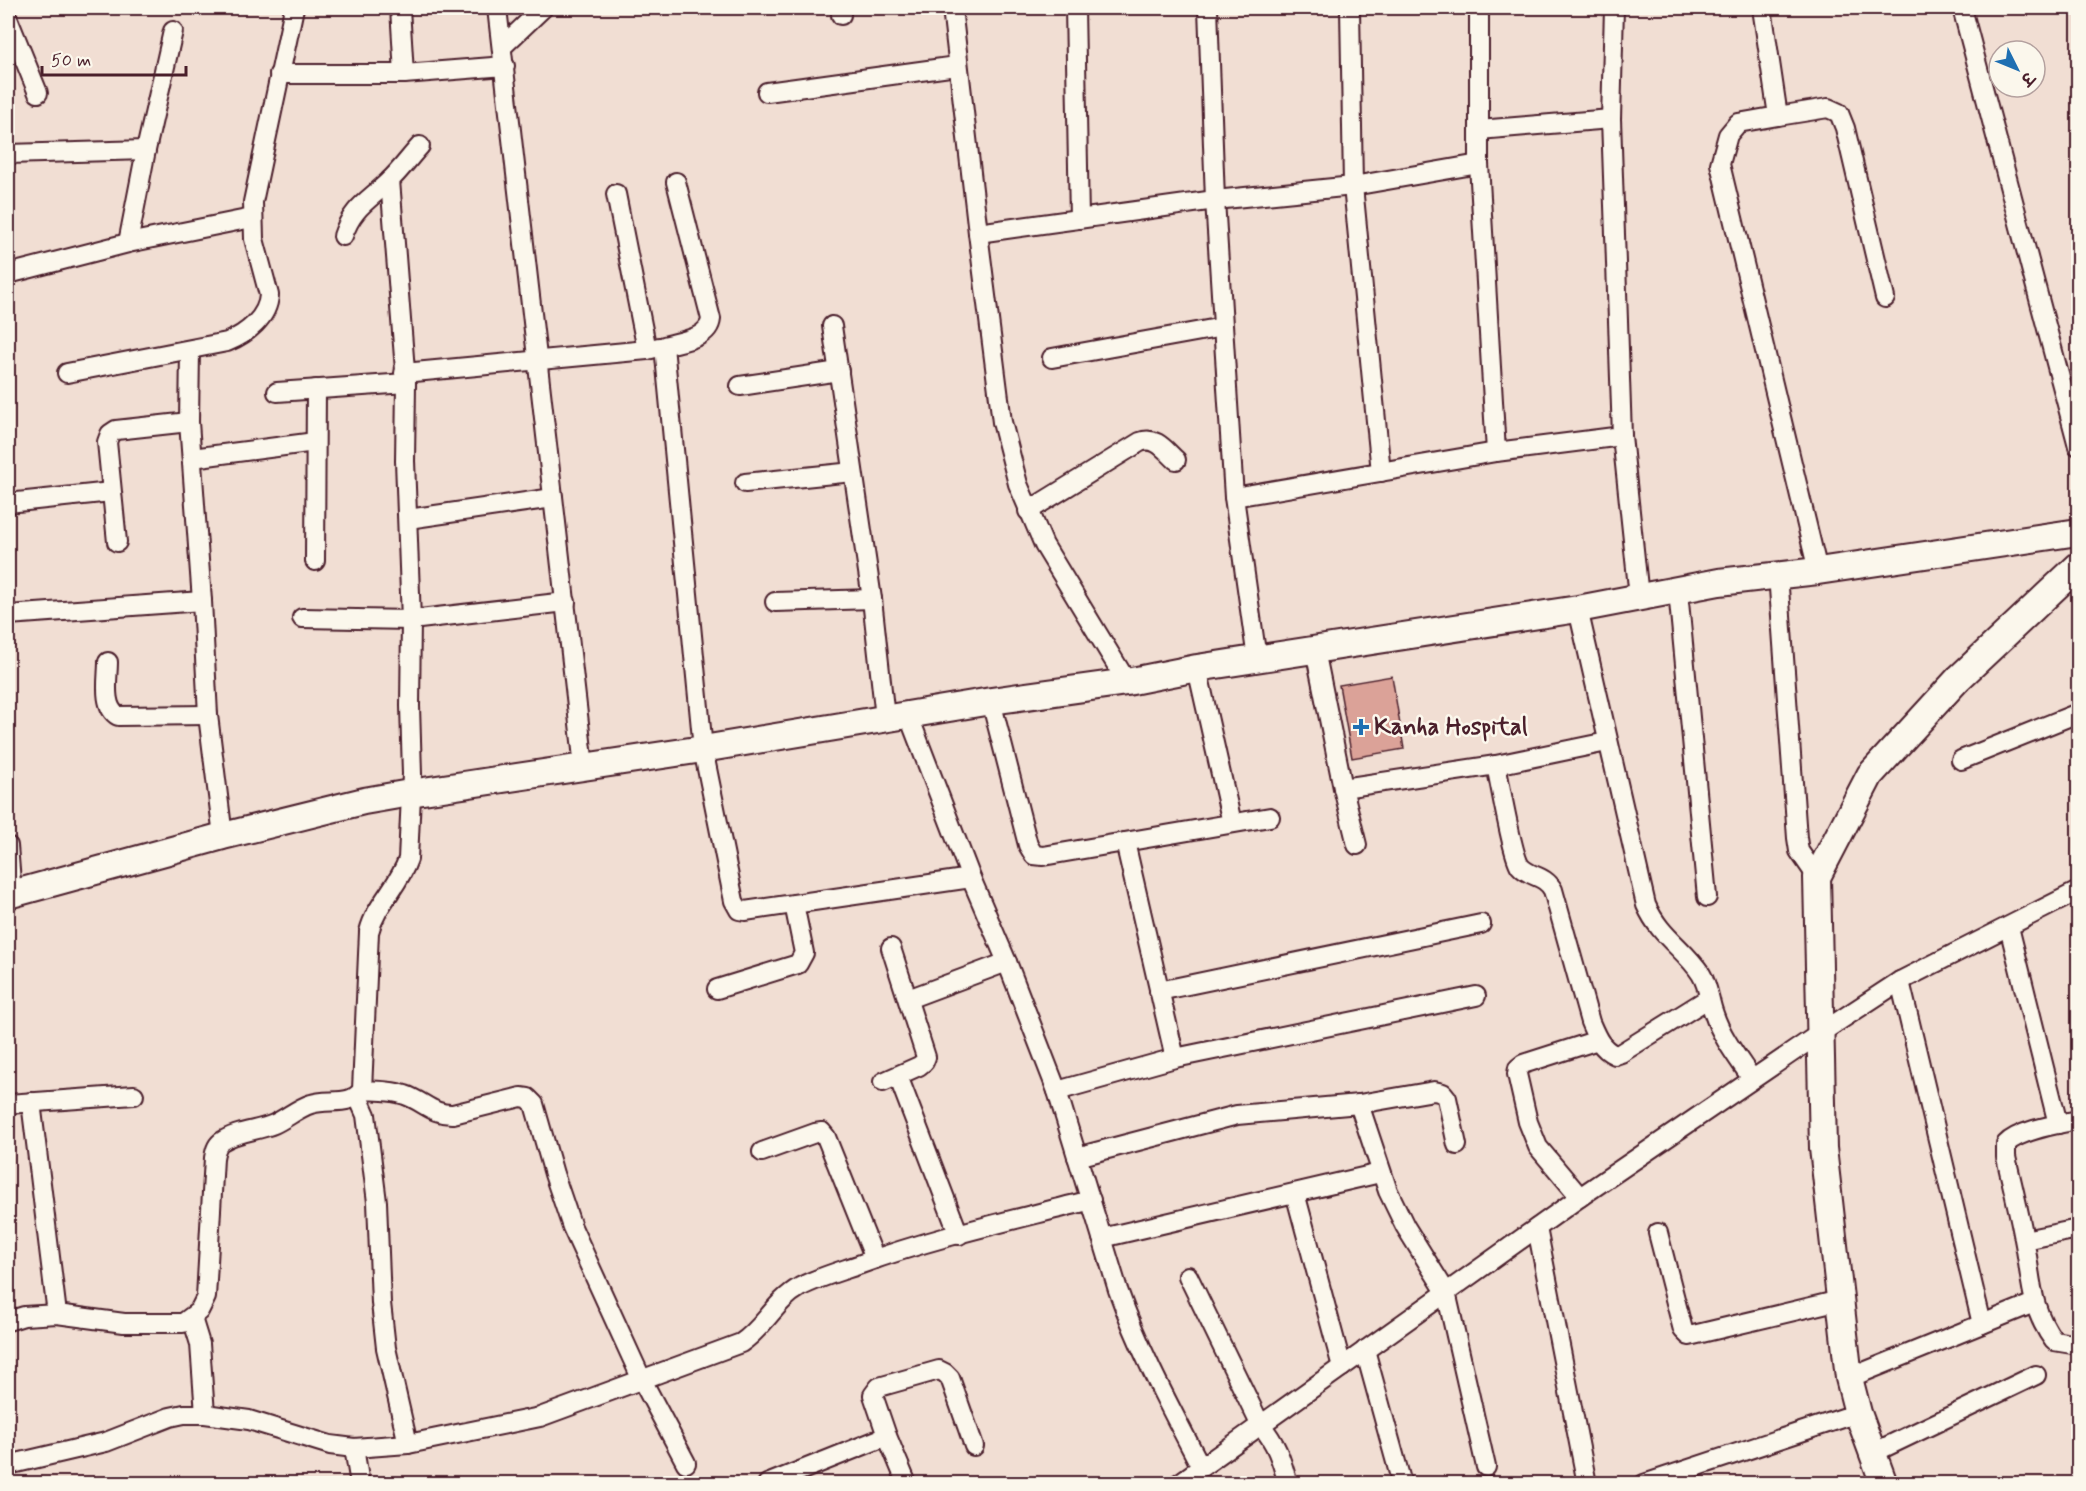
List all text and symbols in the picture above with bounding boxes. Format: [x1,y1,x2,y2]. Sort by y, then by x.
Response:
scale bar [42,39,186,77]
north arrow [1987,39,2047,99]
text: 50 m [51,49,91,73]
text: उ [2015,66,2040,90]
place label: Kanha Hospital [1374,712,1528,743]
marker: Kanha Hospital [1352,718,1370,736]

